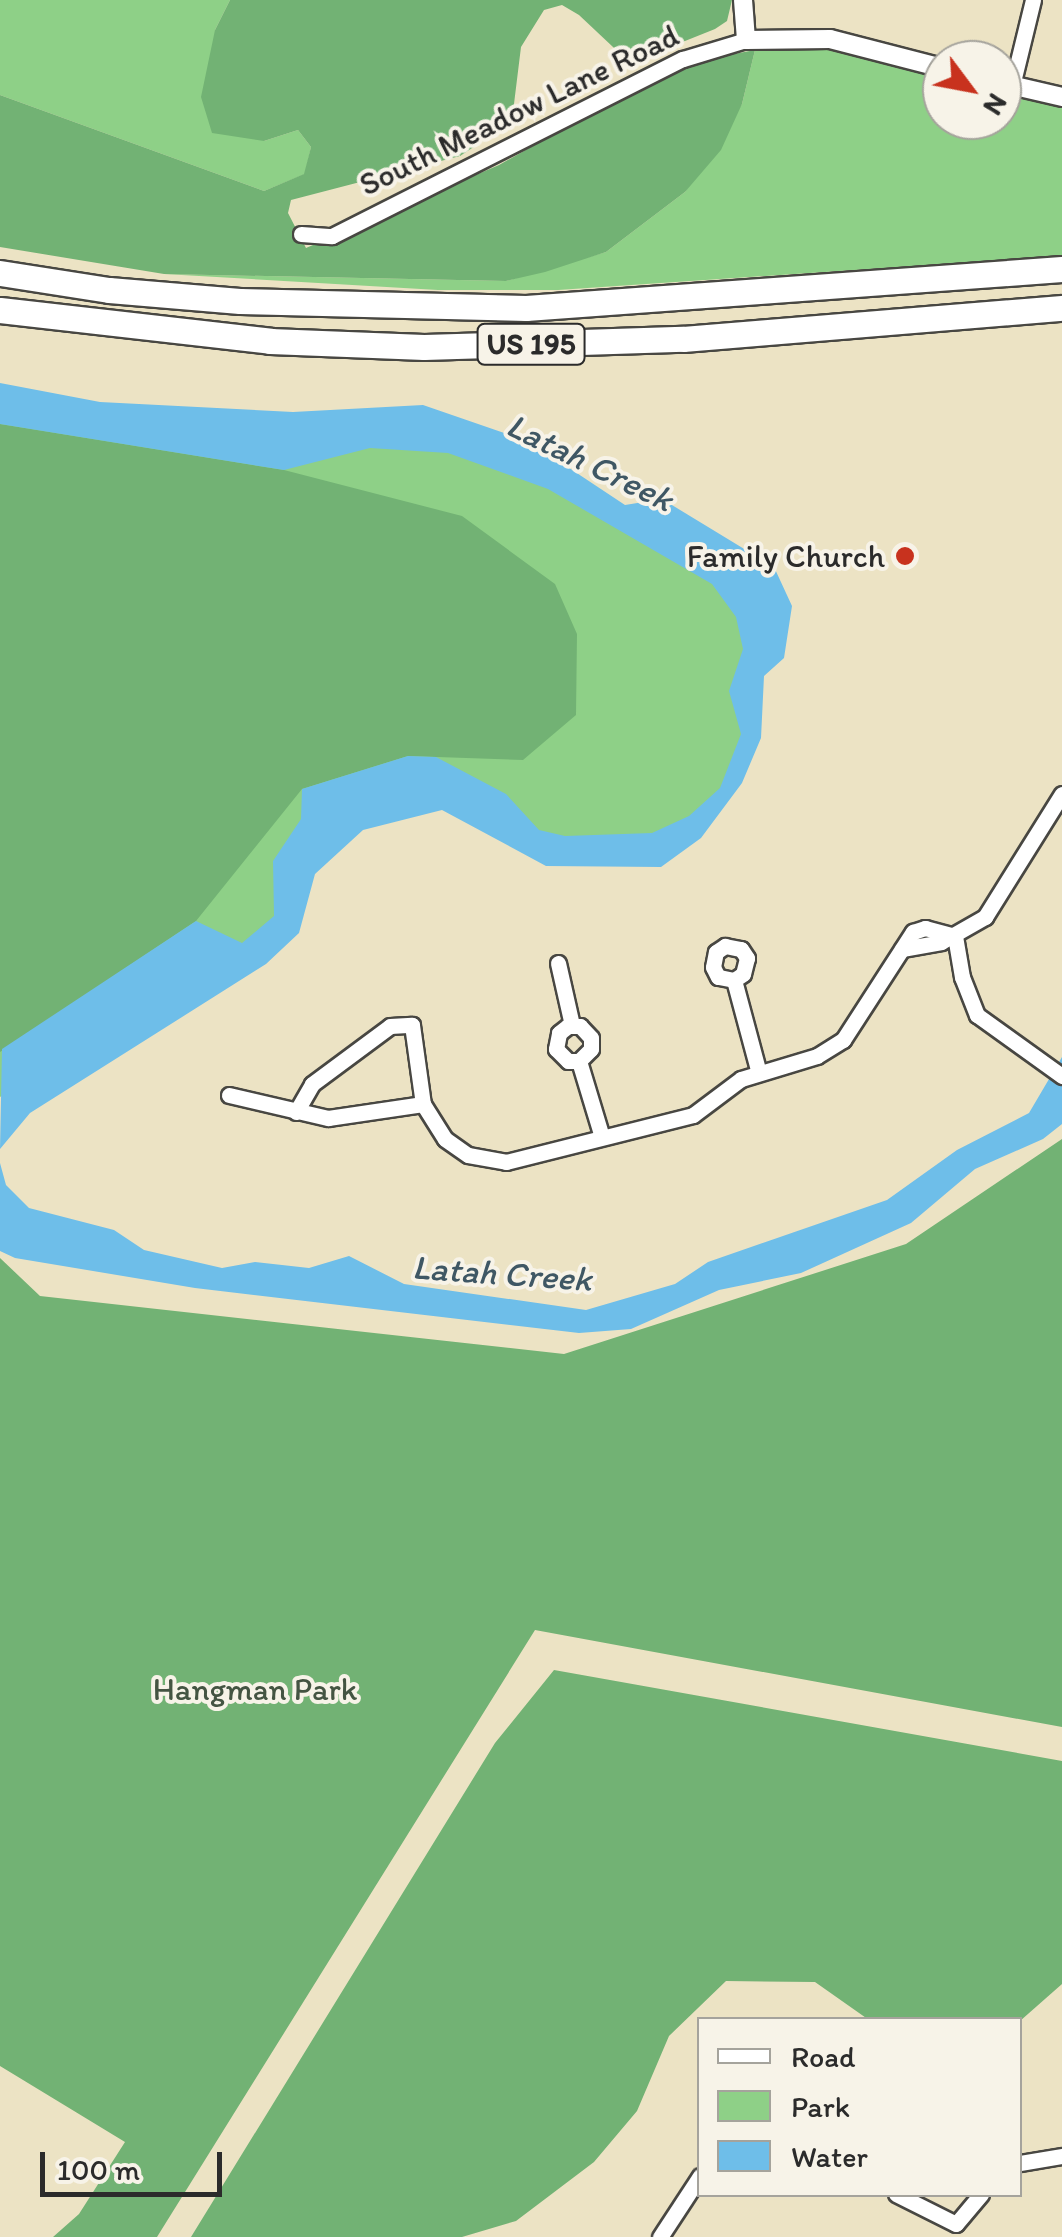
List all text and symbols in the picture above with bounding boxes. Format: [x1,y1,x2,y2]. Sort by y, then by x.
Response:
street label: South Meadow Lane Road [354,16,684,204]
north arrow [922,40,1022,140]
text: N [976,88,1015,122]
road number: US 195 [476,319,586,369]
water label: Latah Creek [500,404,680,520]
place label: Family Church [687,537,885,575]
marker: Family Church [894,545,916,567]
water label: Latah Creek [411,1246,593,1300]
park label: Hangman Park [153,1670,357,1708]
legend [697,2017,1022,2197]
text: Road [791,2038,856,2075]
text: Park [791,2088,850,2125]
scale bar [45,2132,228,2194]
text: Water [791,2138,868,2175]
text: 100 m [57,2151,140,2188]

